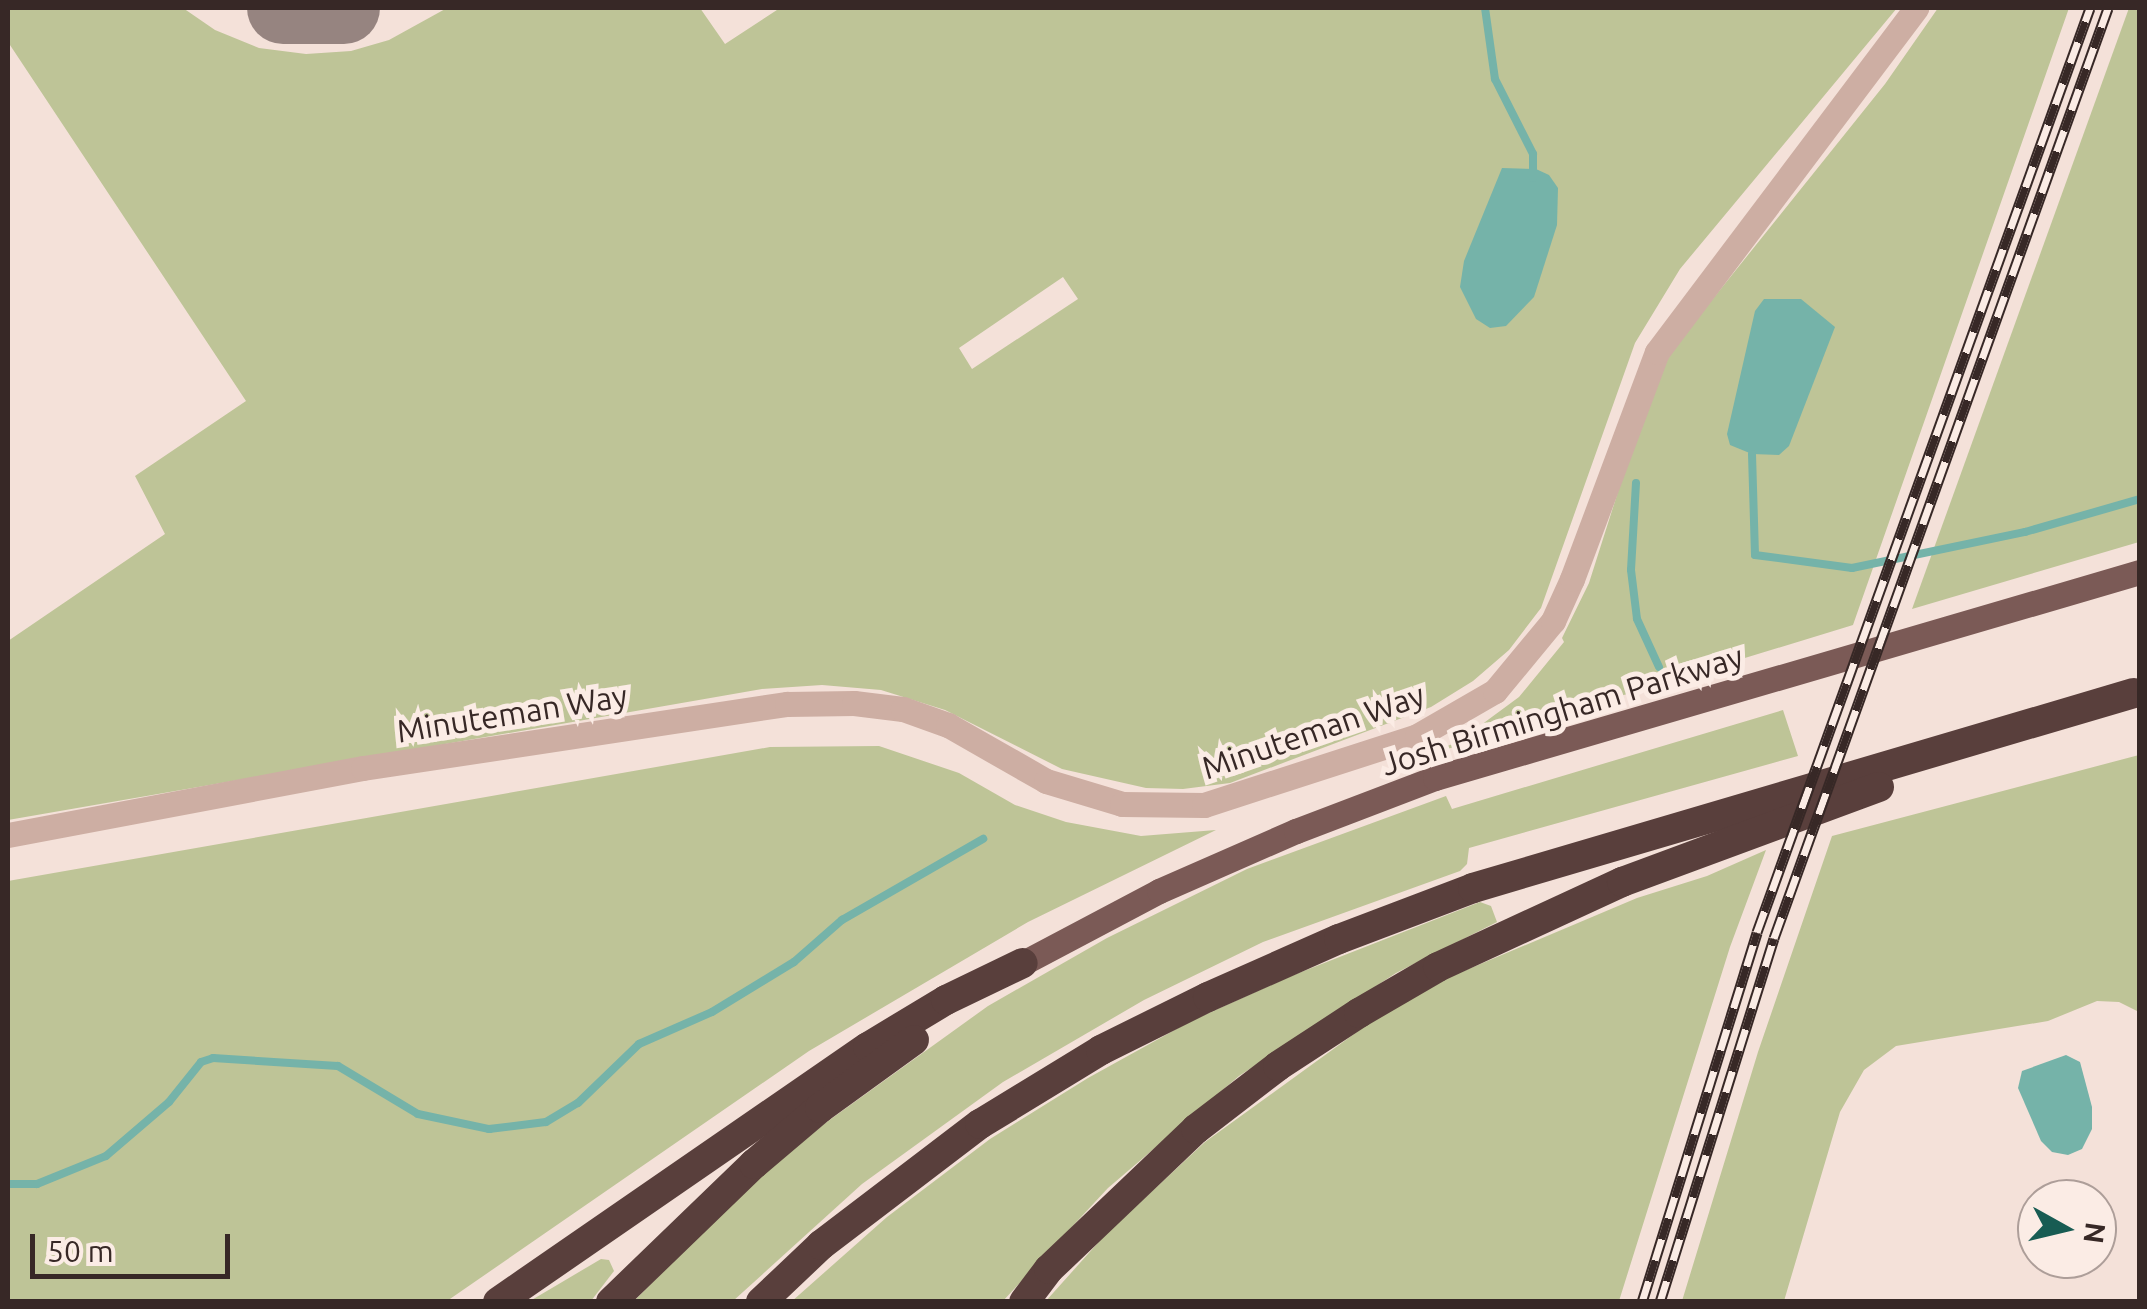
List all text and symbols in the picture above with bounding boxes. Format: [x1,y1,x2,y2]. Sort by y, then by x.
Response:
street label: Josh Birmingham Parkway [1377,637,1747,783]
street label: Minuteman Way [1197,675,1429,787]
street label: Minuteman Way [394,676,630,750]
north arrow [2017,1179,2117,1279]
scale bar [35,1214,235,1276]
text: N [2078,1220,2112,1245]
text: 50 m [47,1234,114,1268]

